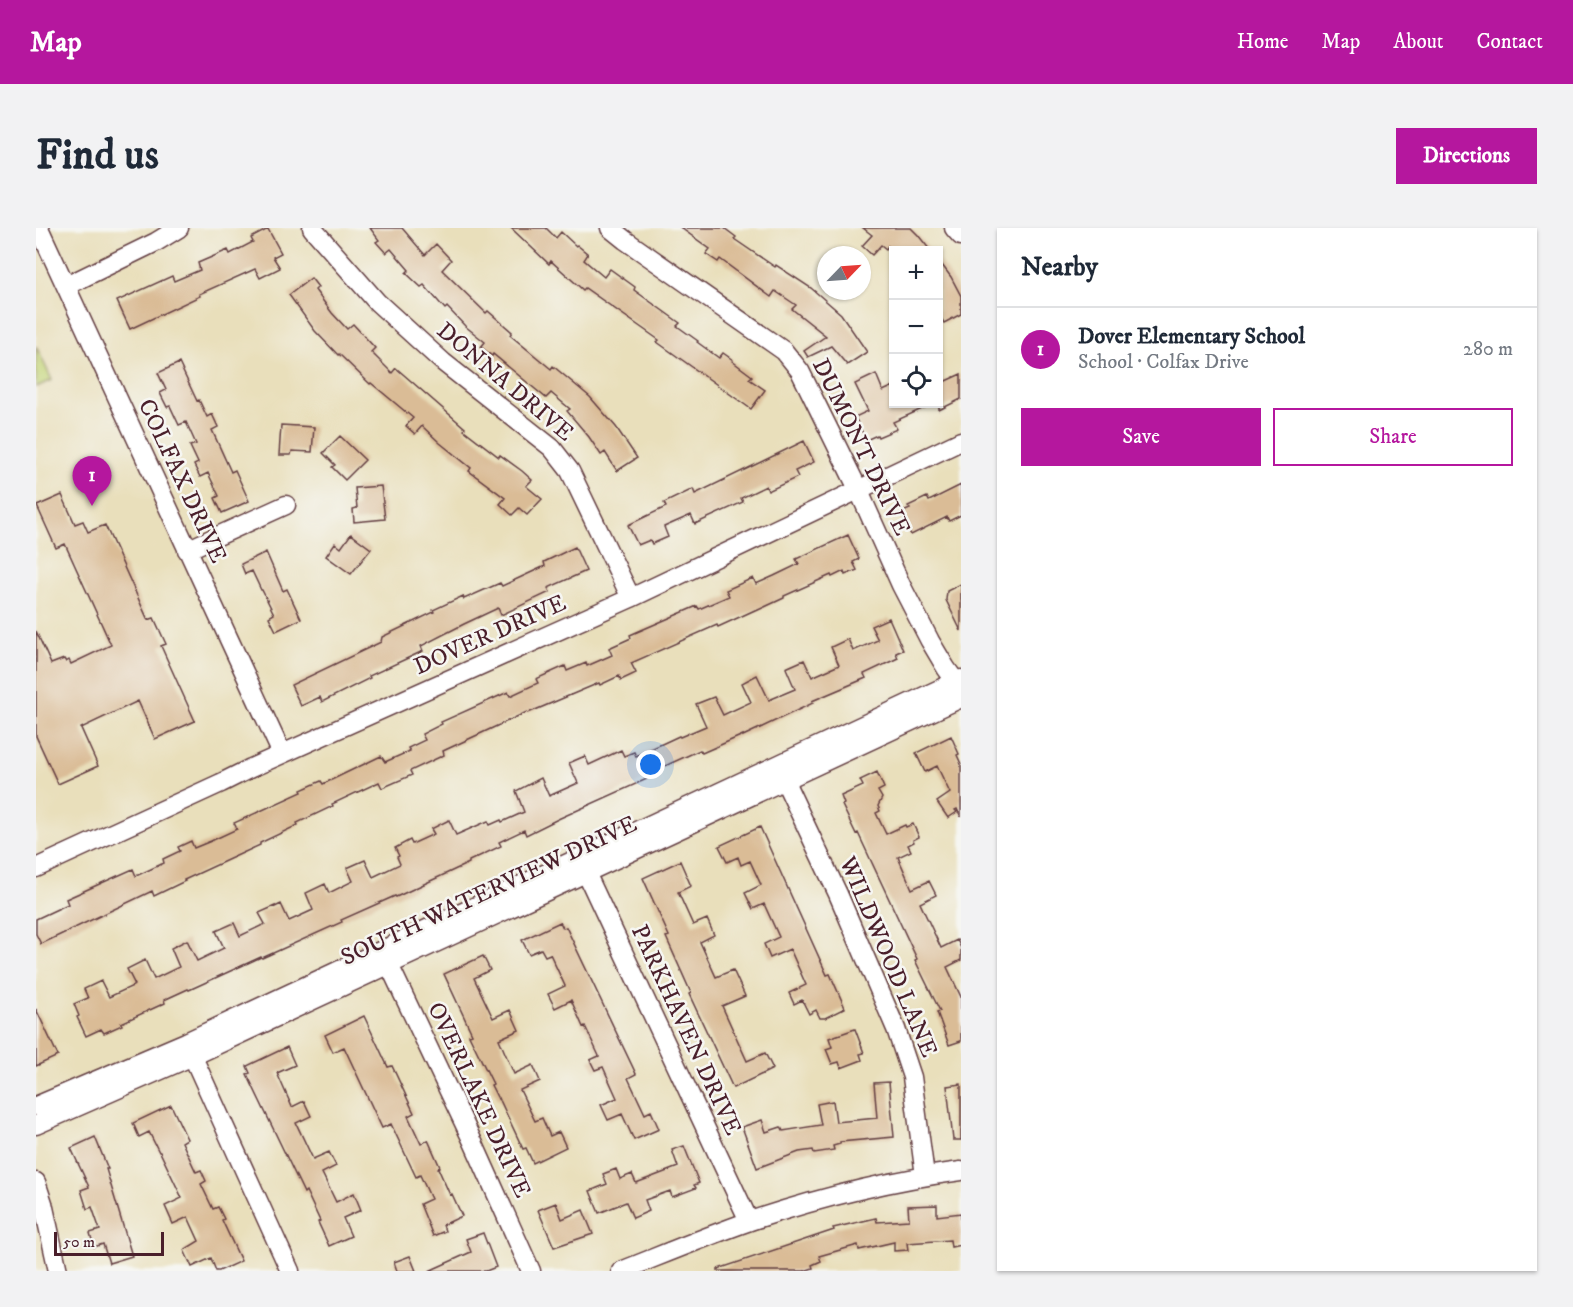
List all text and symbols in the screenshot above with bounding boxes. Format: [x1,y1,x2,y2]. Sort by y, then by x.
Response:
text: Map [30,25,82,60]
text: Home [1237,29,1289,55]
text: Map [1322,29,1360,55]
text: About [1393,29,1444,55]
text: Contact [1477,29,1543,55]
button: Directions [1396,128,1537,184]
text: Find us [36,130,159,182]
north arrow [817,246,871,300]
map controls [889,246,943,408]
button: + [889,246,943,300]
text: Nearby [1021,251,1098,284]
button: − [889,300,943,354]
street label: DONNA DRIVE [430,316,580,448]
text: Dover Elementary School [1078,323,1305,350]
text: 1 [1037,337,1044,362]
text: 280 m [1463,337,1513,362]
text: School · Colfax Drive [1078,350,1249,375]
street label: DUMONT DRIVE [805,353,917,541]
button: locate [889,354,943,408]
street label: COLFAX DRIVE [131,394,233,568]
button: Save [1021,408,1261,466]
button: Share [1273,408,1513,466]
pin: 1 [72,456,112,506]
street label: DOVER DRIVE [409,588,571,682]
your location [636,750,665,779]
street label: SOUTH WATERVIEW DRIVE [336,809,642,973]
street label: WILDWOOD LANE [832,851,944,1062]
street label: PARKHAVEN DRIVE [624,920,748,1140]
street label: OVERLAKE DRIVE [421,997,537,1203]
scale bar [54,1229,164,1256]
text: 50 m [63,1232,95,1252]

